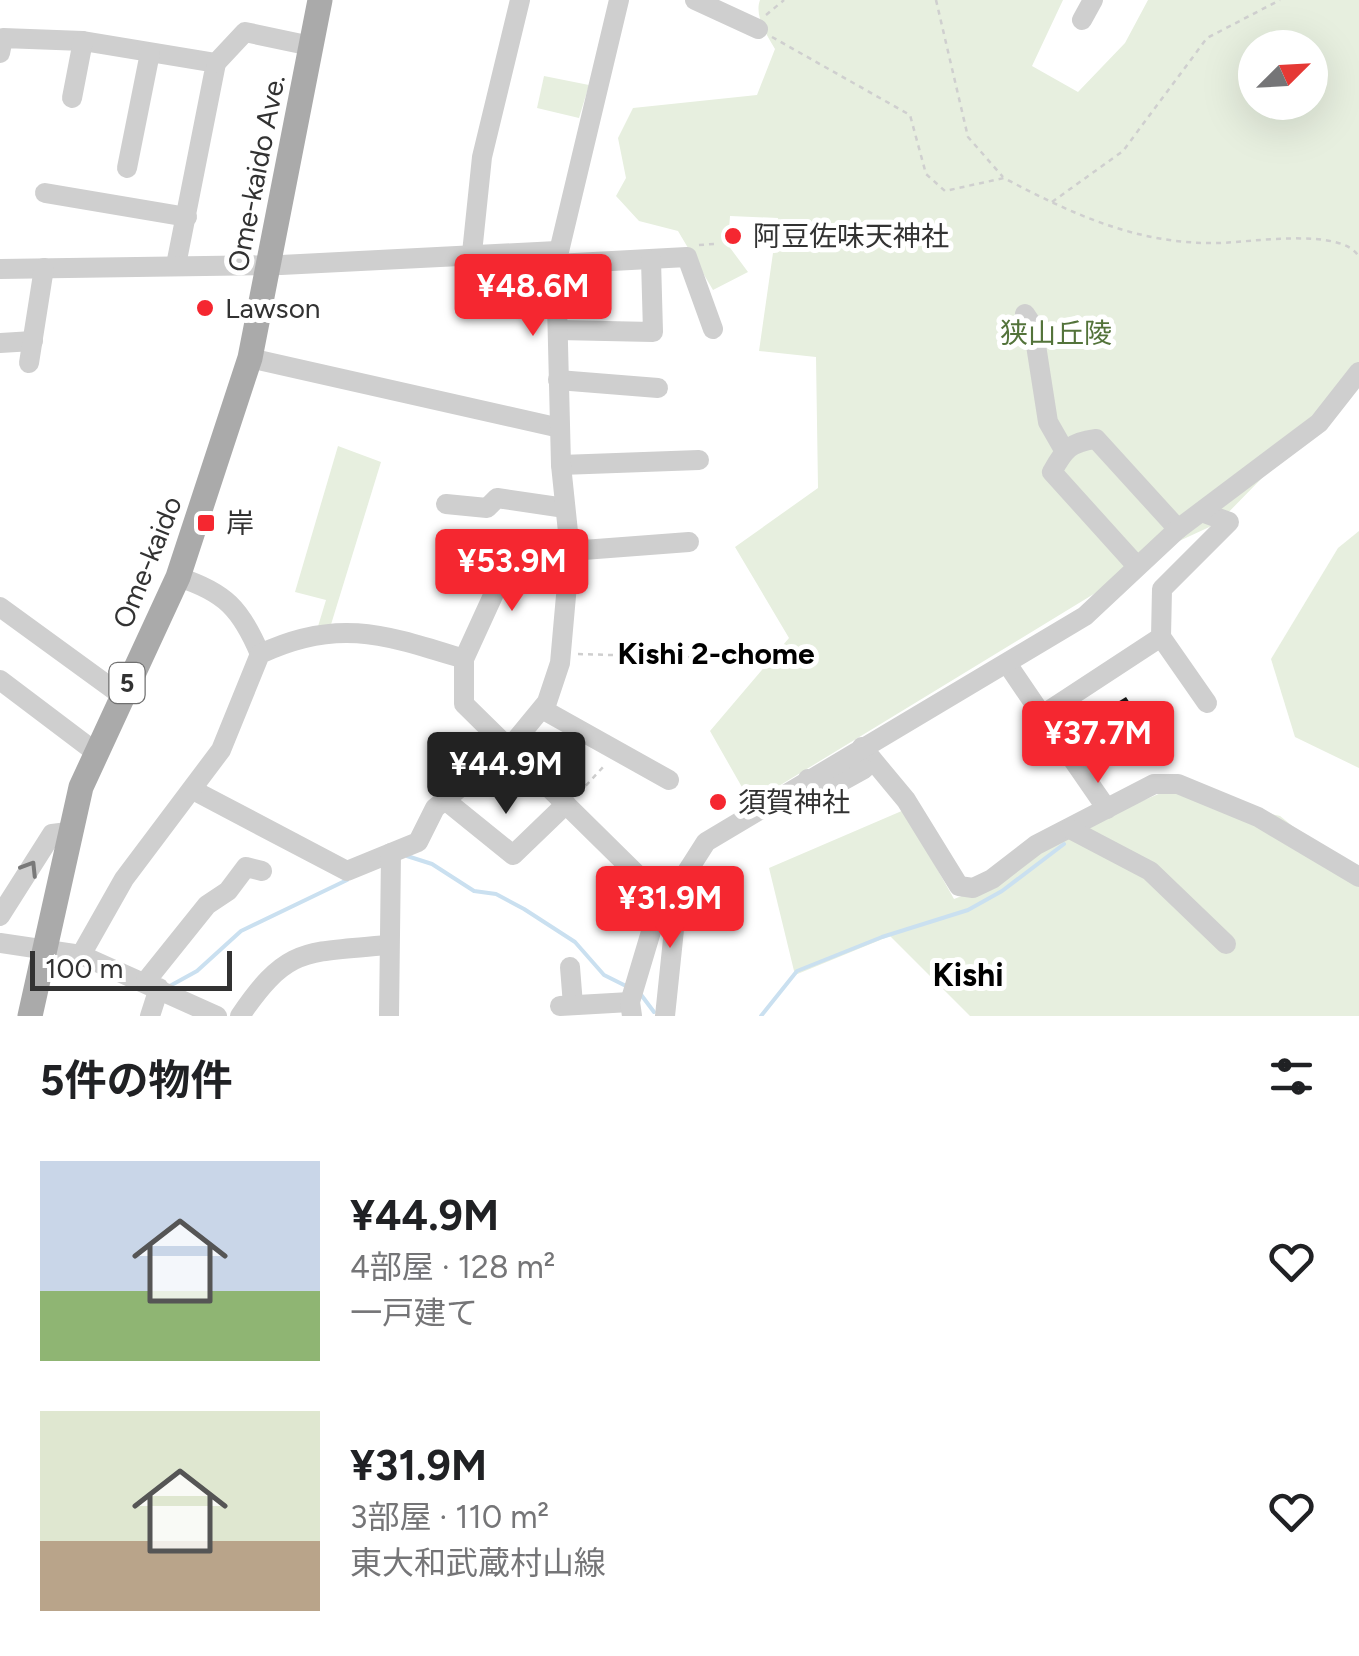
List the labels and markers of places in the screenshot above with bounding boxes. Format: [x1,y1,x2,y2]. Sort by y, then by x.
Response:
place label: 阿豆佐味天神社 [753,219,949,253]
marker: 阿豆佐味天神社 [722,225,744,247]
pin: ¥48.6M [452,254,614,339]
place label: Lawson [225,291,321,325]
marker: Lawson [194,297,216,319]
place label: 岸 [226,506,254,540]
marker: 岸 [195,512,217,534]
pin: ¥53.9M [431,529,593,614]
pin: ¥37.7M [1017,701,1179,786]
pin: ¥44.9M [425,732,587,817]
place label: 須賀神社 [738,785,850,819]
marker: 須賀神社 [707,791,729,813]
pin: ¥31.9M [589,866,751,951]

